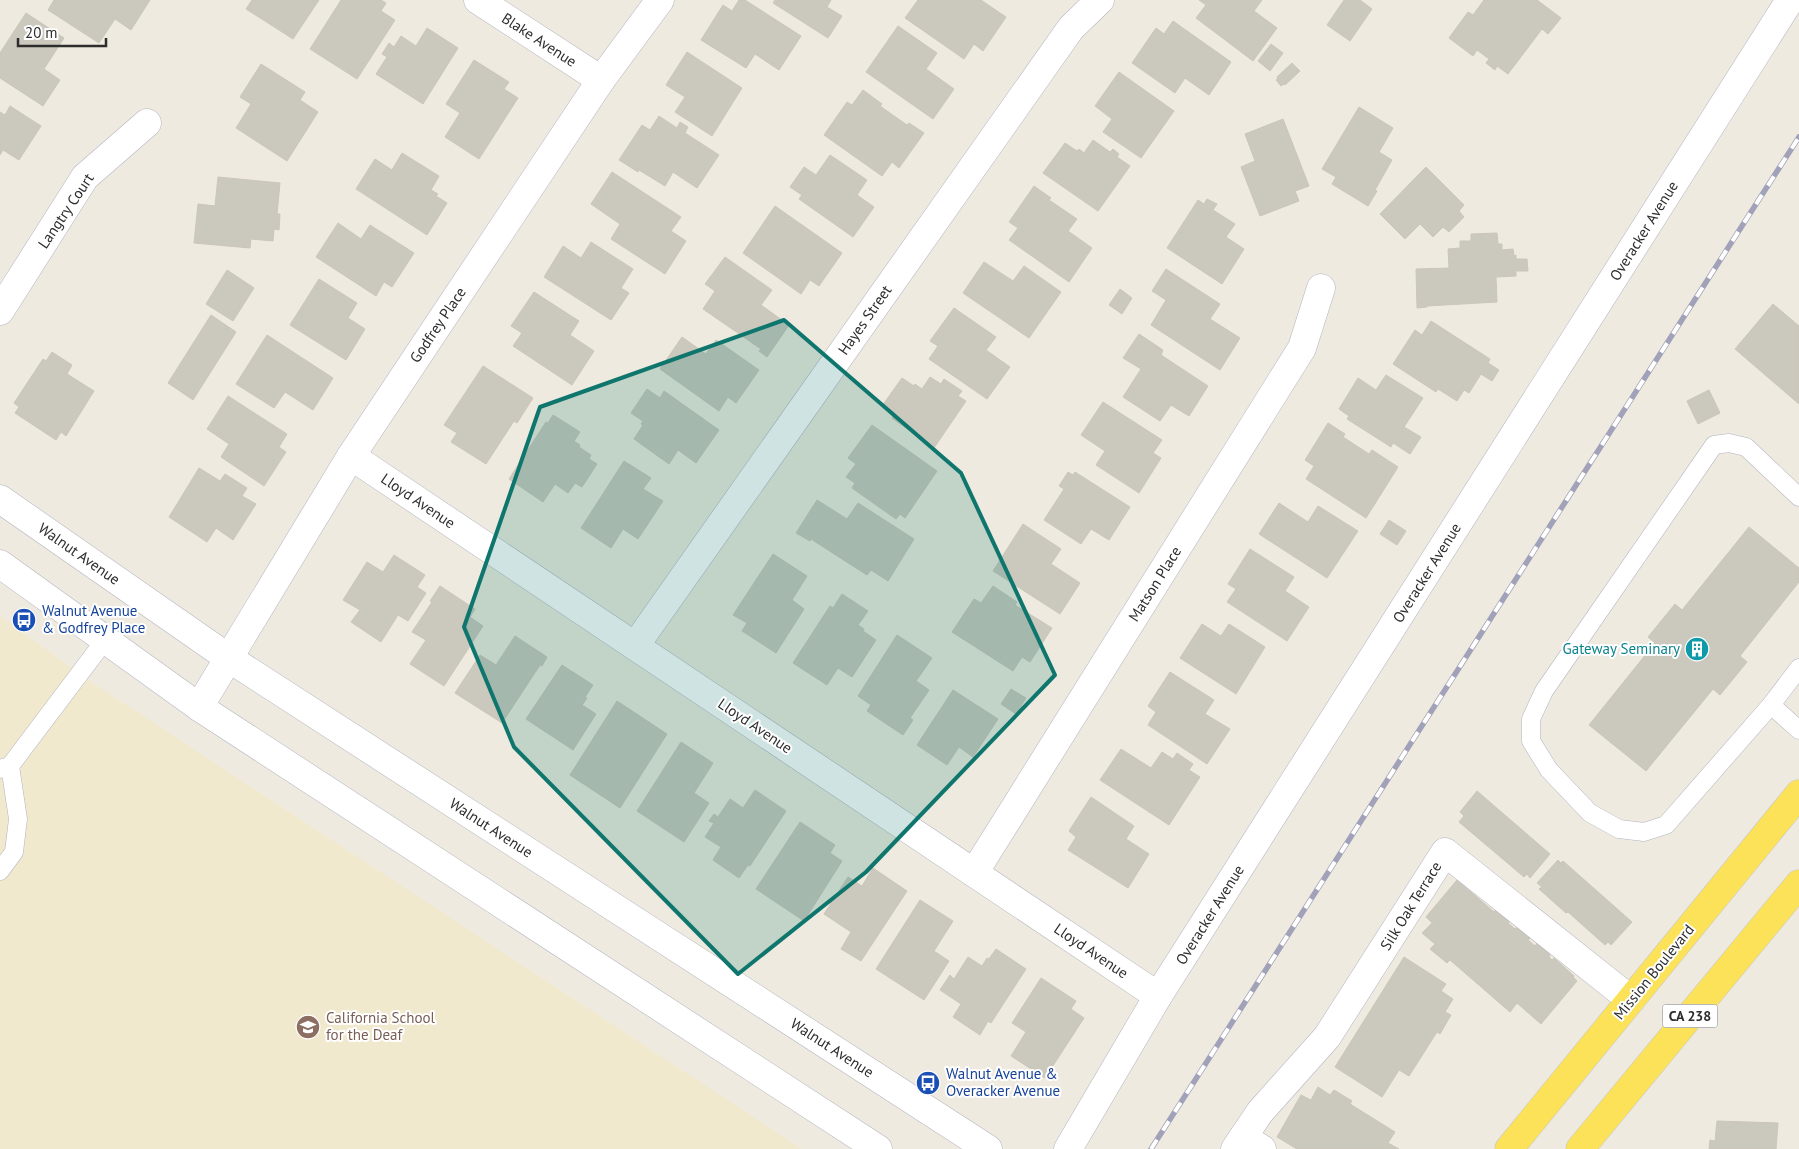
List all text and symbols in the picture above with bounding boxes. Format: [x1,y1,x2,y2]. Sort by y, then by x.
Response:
street label: Blake Avenue [498,8,580,71]
scale bar [18,15,105,47]
text: 20 m [25,23,58,42]
street label: Langtry Court [33,170,98,252]
street label: Overacker Avenue [1605,177,1682,284]
street label: Hayes Street [834,281,895,358]
street label: Godfrey Place [405,283,470,366]
street label: Lloyd Avenue [378,469,459,532]
street label: Walnut Avenue [35,518,124,589]
street label: Overacker Avenue [1388,519,1465,626]
street label: Matson Place [1124,543,1185,625]
place label: Walnut Avenue & Godfrey Place [42,601,145,637]
bus stop icon: Walnut Avenue & Godfrey Place [11,607,37,633]
building icon: Gateway Seminary [1684,636,1710,662]
place label: Gateway Seminary [1563,639,1680,658]
street label: Lloyd Avenue [715,694,796,757]
street label: Walnut Avenue [446,794,536,862]
street label: Silk Oak Terrace [1376,858,1445,954]
street label: Overacker Avenue [1171,861,1248,968]
street label: Lloyd Avenue [1051,919,1132,982]
street label: Mission Boulevard [1609,920,1698,1023]
road number: CA 238 [1662,1004,1718,1028]
place label: California School for the Deaf [326,1008,436,1044]
school or university icon: California School for the Deaf [295,1014,321,1040]
street label: Walnut Avenue [787,1014,877,1082]
place label: Walnut Avenue & Overacker Avenue [946,1064,1060,1100]
bus stop icon: Walnut Avenue & Overacker Avenue [915,1070,941,1096]

